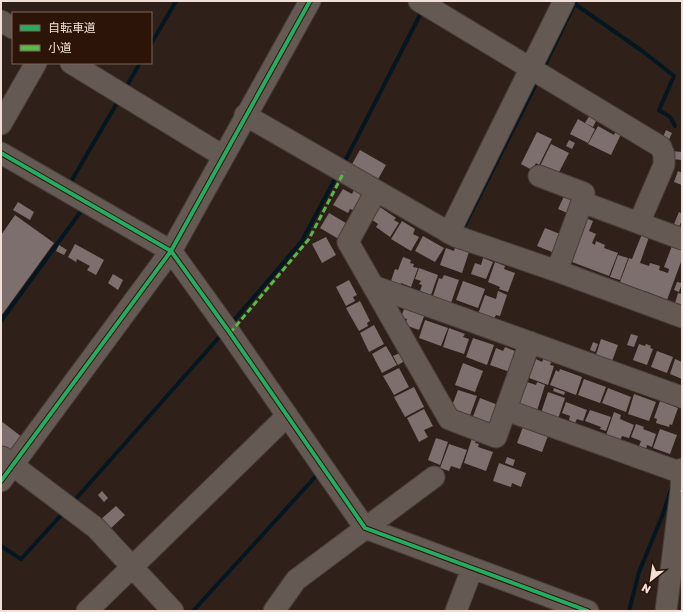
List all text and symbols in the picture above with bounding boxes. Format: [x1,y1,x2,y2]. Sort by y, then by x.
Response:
legend [12,12,152,64]
text: 自転車道 [48,20,96,35]
text: 小道 [48,40,72,55]
north arrow [631,560,671,600]
text: N [639,581,653,597]

